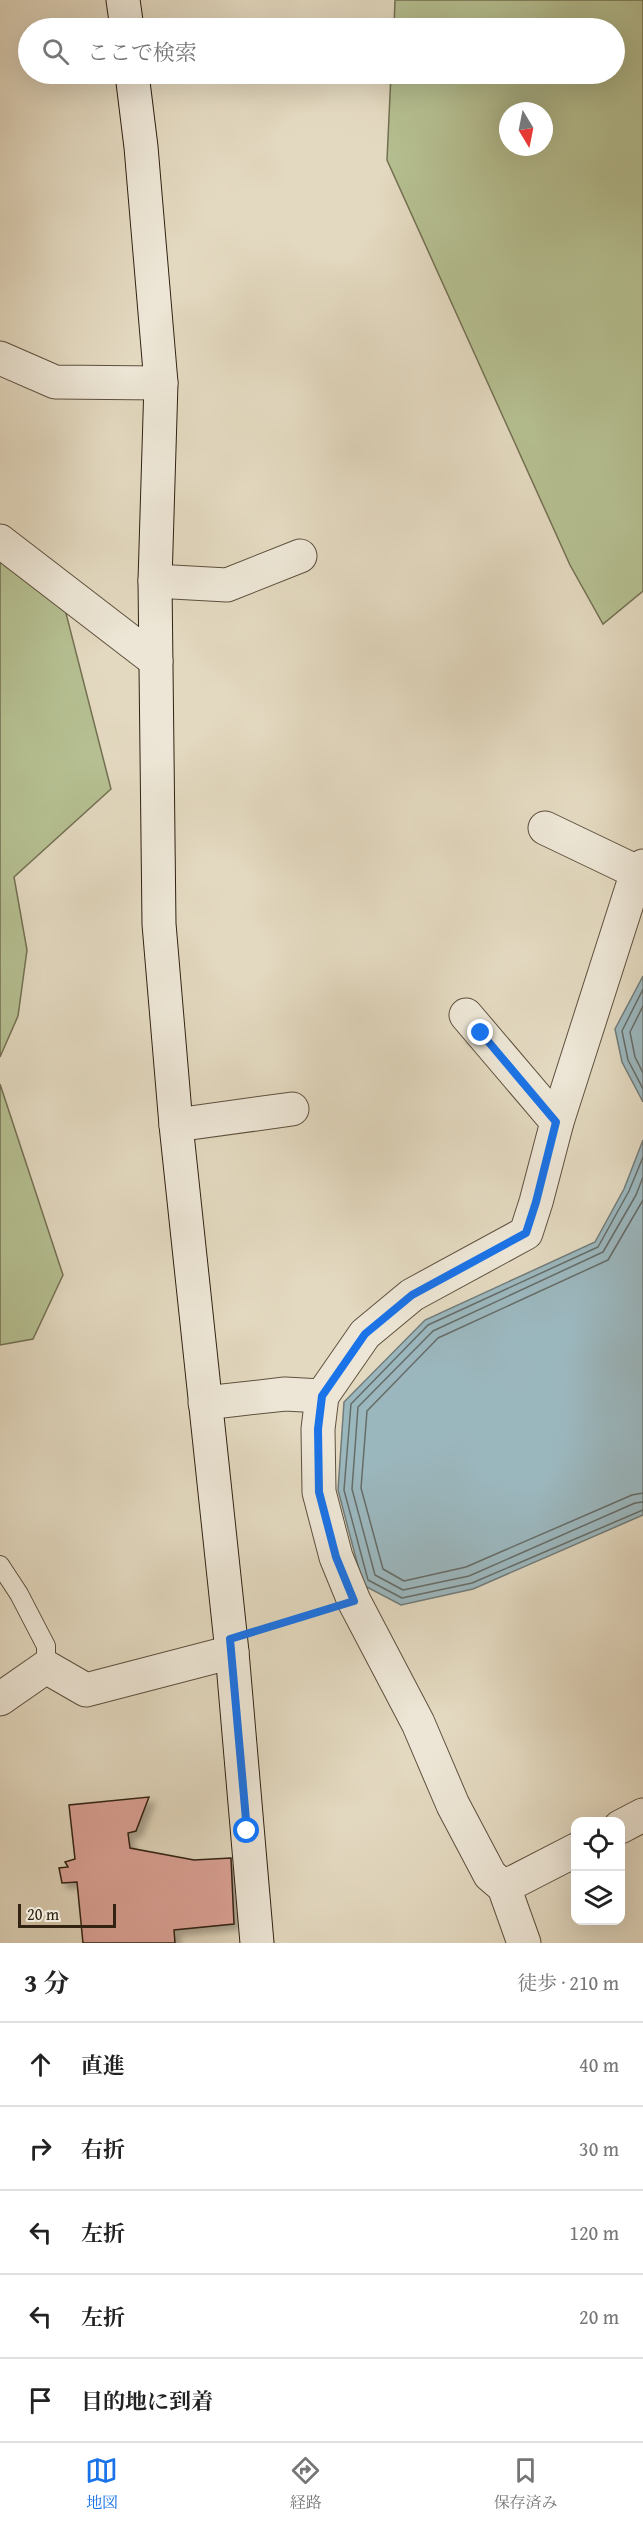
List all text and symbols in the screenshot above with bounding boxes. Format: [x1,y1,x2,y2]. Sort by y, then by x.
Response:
search box [18,18,625,84]
icon: search [39,35,72,68]
text: ここで検索 [87,36,197,68]
north arrow [499,102,553,156]
route end [467,1019,493,1045]
route start [233,1817,259,1843]
map controls [571,1817,625,1925]
button: locate [571,1817,625,1871]
button: layers [571,1871,625,1925]
scale bar [18,1901,116,1928]
text: 20 m [27,1902,59,1926]
text: 3 分 [24,1963,69,2002]
text: 徒歩 · 210 m [517,1968,619,1997]
icon: ahead [24,2048,57,2081]
text: 直進 [81,2049,125,2081]
text: 40 m [579,2050,619,2079]
icon: right [24,2132,57,2165]
text: 右折 [81,2133,125,2165]
text: 30 m [579,2134,619,2163]
icon: left [24,2216,57,2249]
text: 左折 [81,2217,125,2249]
text: 120 m [569,2218,619,2247]
icon: left [24,2300,57,2333]
text: 左折 [81,2301,125,2333]
text: 20 m [579,2302,619,2331]
icon: arrive [24,2384,57,2417]
text: 目的地に到着 [81,2385,213,2417]
tab: 地図 [85,2454,118,2514]
tab: 経路 [289,2454,322,2514]
tab: 保存済み [493,2454,557,2514]

